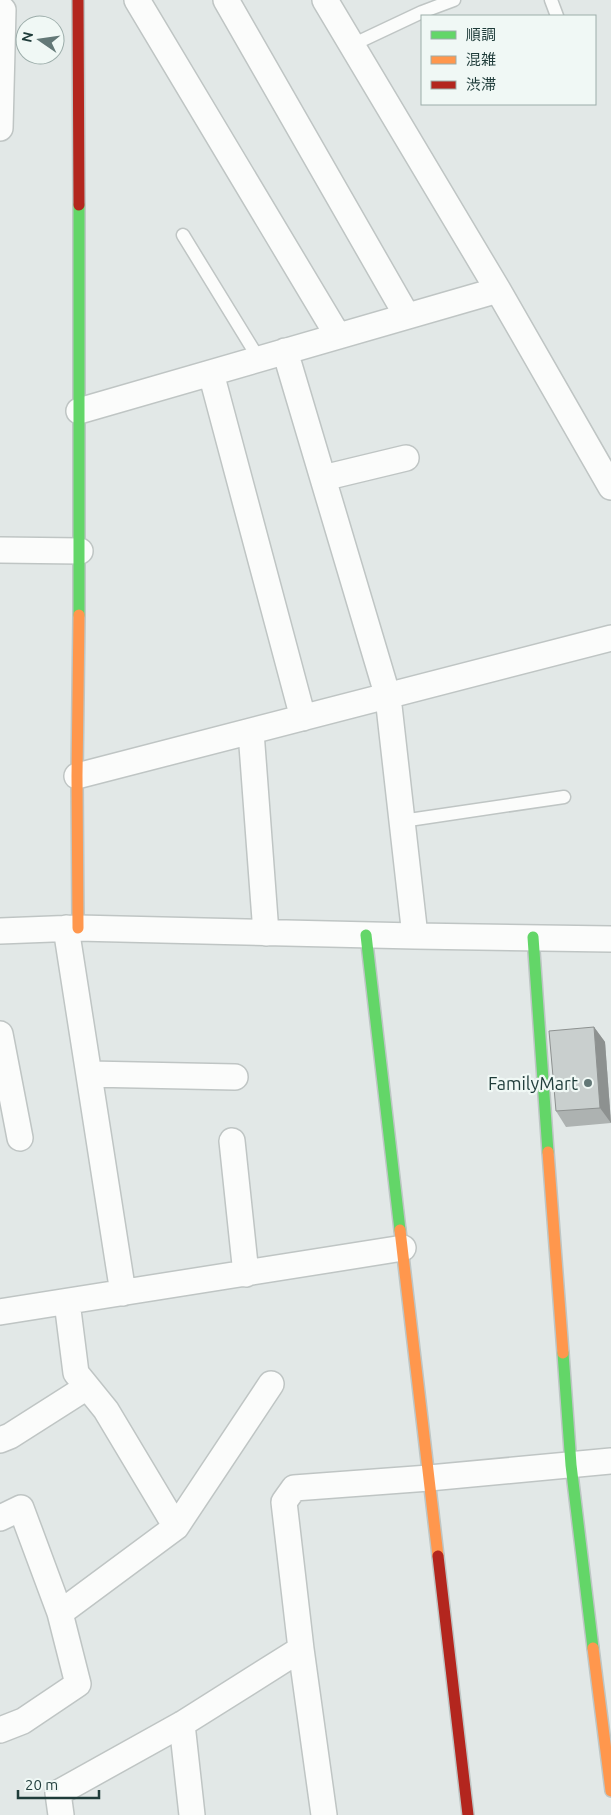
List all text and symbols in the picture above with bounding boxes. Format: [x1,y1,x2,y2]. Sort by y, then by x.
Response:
north arrow [15,15,65,65]
legend [421,15,596,105]
text: 順調 [466,26,496,43]
text: N [18,30,36,44]
text: 混雑 [466,51,496,68]
text: 渋滞 [466,76,496,93]
place label: FamilyMart [488,1073,578,1093]
marker: FamilyMart [582,1077,594,1089]
scale bar [18,1768,99,1800]
text: 20 m [25,1776,58,1793]

